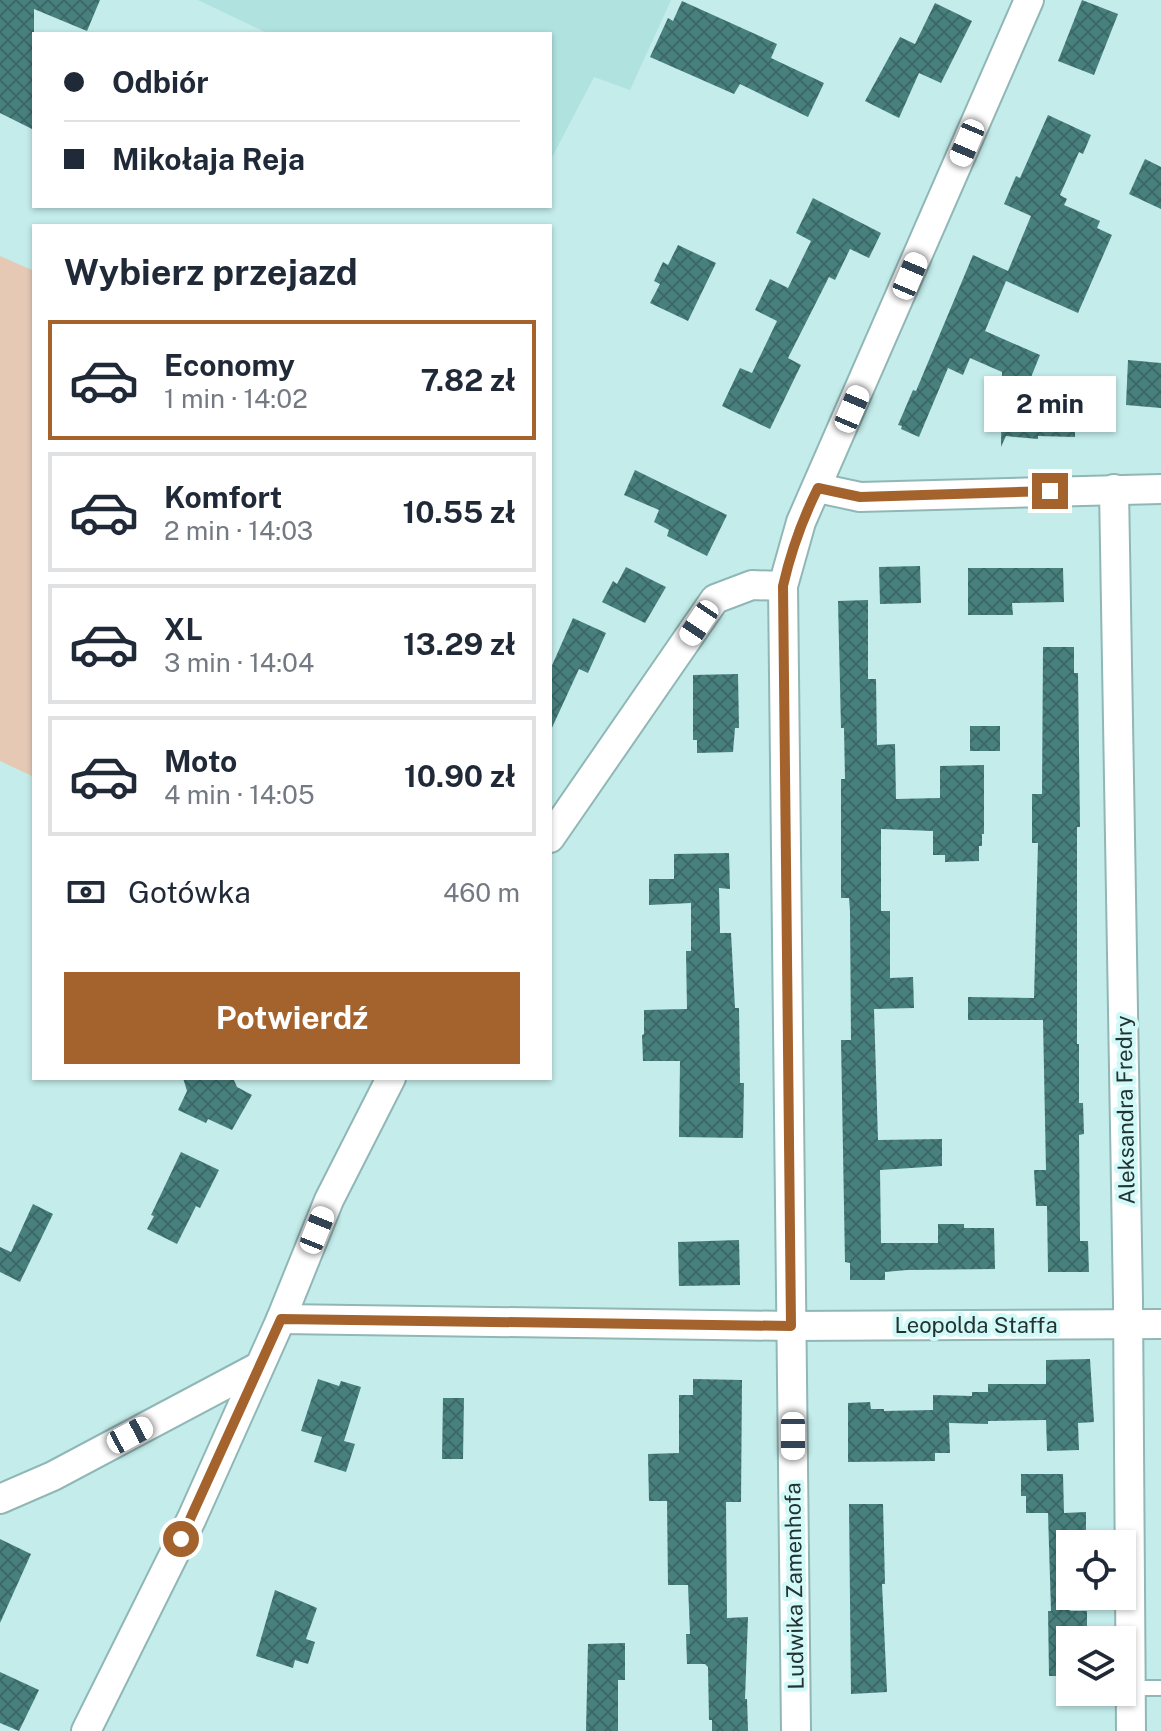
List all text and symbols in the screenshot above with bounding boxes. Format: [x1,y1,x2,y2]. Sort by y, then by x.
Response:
text: Odbiór [112,64,209,100]
car [947,116,987,170]
text: Mikołaja Reja [112,141,305,177]
car [890,249,930,303]
text: Wybierz przejazd [64,251,358,293]
icon: car [68,344,140,416]
text: Economy [164,347,295,383]
text: 7.82 zł [421,362,516,398]
callout: 2 min [984,375,1116,431]
car [832,382,872,436]
text: 1 min · 14:02 [164,383,308,414]
text: 2 min [1016,388,1084,419]
route end [1032,473,1068,509]
icon: car [68,476,140,548]
text: Komfort [164,479,282,515]
text: 10.55 zł [402,494,516,530]
text: 2 min · 14:03 [164,515,313,546]
car [676,596,722,650]
icon: car [68,608,140,680]
text: XL [164,611,203,647]
text: 13.29 zł [403,626,516,662]
text: 3 min · 14:04 [164,647,314,678]
icon: car [68,740,140,812]
text: Moto [164,743,237,779]
text: 10.90 zł [404,758,516,794]
text: 4 min · 14:05 [164,779,315,810]
icon: cash [64,870,108,914]
text: Gotówka [128,874,251,910]
text: 460 m [443,877,520,908]
button: Potwierdź [64,972,520,1064]
street label: Aleksandra Fredry [1110,1015,1140,1205]
car [297,1203,337,1257]
street label: Leopolda Staffa [894,1312,1058,1338]
car [781,1412,805,1460]
car [103,1413,157,1457]
street label: Ludwika Zamenhofa [779,1482,809,1690]
route start [163,1521,199,1557]
map controls [1056,1530,1136,1706]
button: locate [1056,1530,1136,1610]
button: layers [1056,1626,1136,1706]

